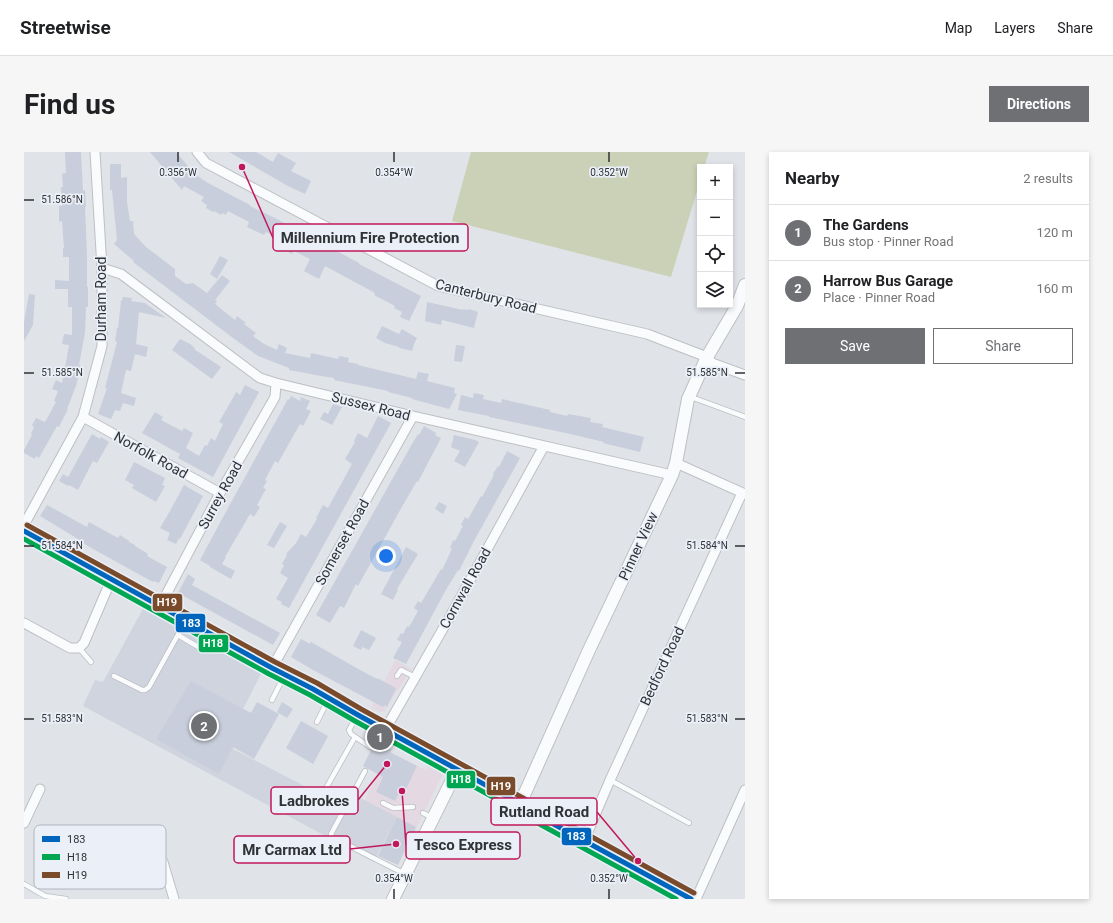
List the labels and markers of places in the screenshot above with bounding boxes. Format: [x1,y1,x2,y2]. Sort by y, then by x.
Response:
callout: Millennium Fire Protection [273,224,468,251]
pin: 2 [191,711,217,741]
pin: 1 [367,722,393,752]
callout: Ladbrokes [271,787,358,814]
callout: Rutland Road [491,798,597,825]
callout: Tesco Express [406,832,520,859]
callout: Mr Carmax Ltd [234,836,350,863]

